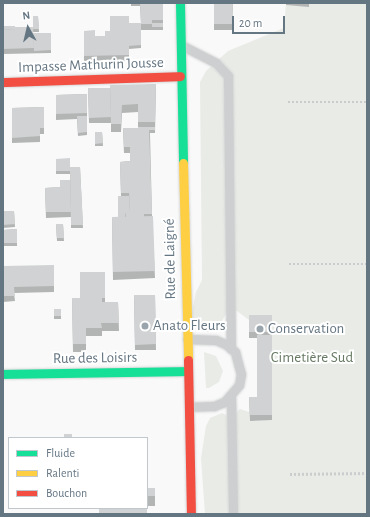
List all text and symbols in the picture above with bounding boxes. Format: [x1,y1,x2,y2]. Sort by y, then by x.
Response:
north arrow [8,8,48,48]
scale bar [234,8,287,34]
text: N [22,10,31,22]
text: 20 m [239,17,262,29]
street label: Impasse Mathurin Jousse [18,53,164,77]
street label: Rue de Laigné [160,218,180,300]
place label: Anato Fleurs [153,317,226,335]
place label: Conservation [268,320,344,338]
marker: Anato Fleurs [140,321,150,331]
marker: Conservation [255,324,265,334]
street label: Rue des Loisirs [53,348,137,368]
park label: Cimetière Sud [271,349,353,367]
legend [8,437,148,509]
text: Fluide [46,447,75,459]
text: Ralenti [46,467,79,479]
text: Bouchon [46,487,87,499]

